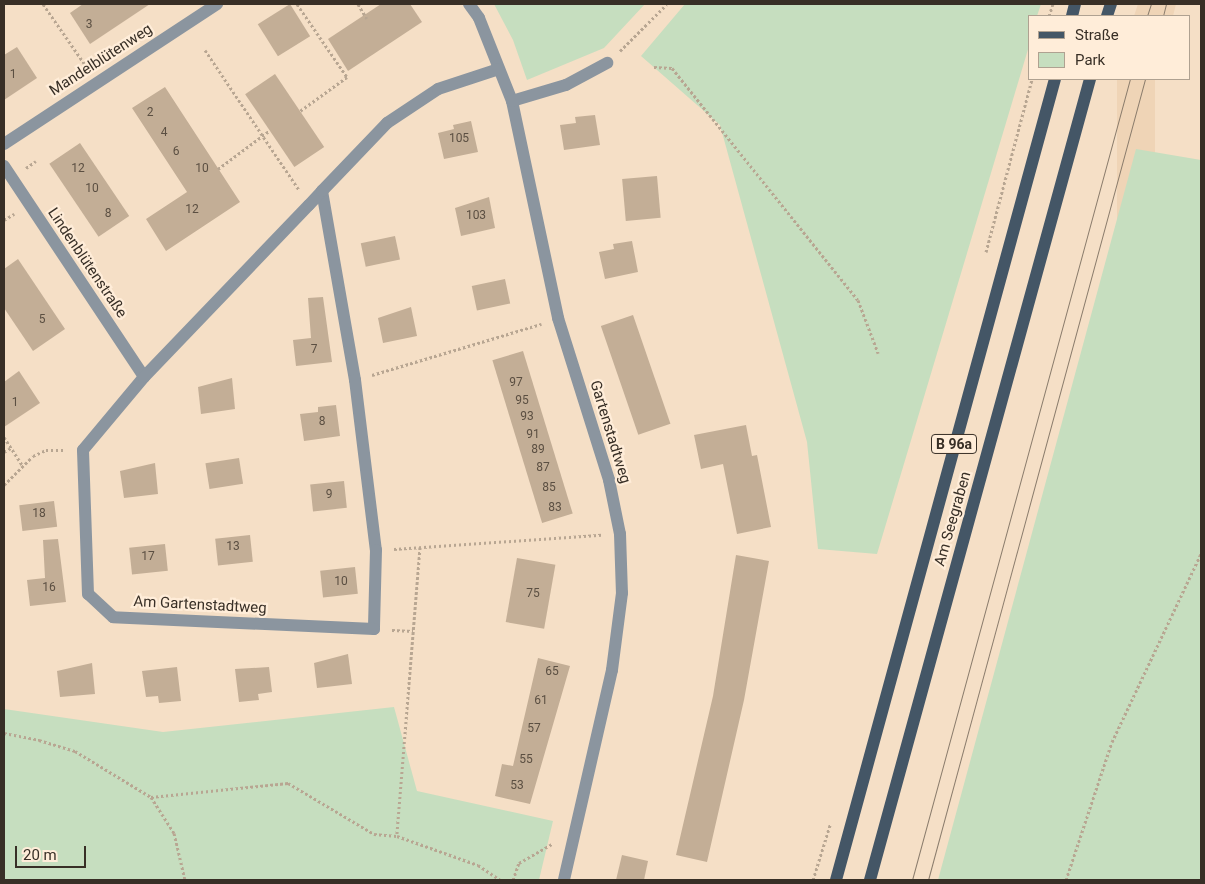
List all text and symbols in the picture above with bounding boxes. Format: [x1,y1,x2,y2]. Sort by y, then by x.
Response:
legend [1028,15,1190,80]
house number: 3 [86,18,92,32]
street label: Mandelblütenweg [46,20,156,100]
text: Straße [1075,26,1119,44]
text: Park [1075,51,1105,69]
house number: 1 [10,68,16,82]
house number: 2 [147,106,153,120]
house number: 4 [161,126,167,140]
house number: 105 [449,132,469,146]
house number: 6 [173,145,179,159]
house number: 12 [71,162,85,176]
house number: 10 [195,162,209,176]
house number: 10 [85,182,99,196]
house number: 12 [185,203,199,217]
street label: Lindenblütenstraße [44,205,130,321]
house number: 8 [105,207,111,221]
house number: 103 [466,209,486,223]
house number: 5 [39,313,45,327]
house number: 7 [311,343,317,357]
house number: 97 [509,376,523,390]
street label: Gartenstadtweg [586,378,634,486]
house number: 95 [515,394,529,408]
house number: 1 [12,396,18,410]
house number: 93 [520,410,534,424]
house number: 8 [319,415,325,429]
house number: 91 [526,428,540,442]
road number: B 96a [930,432,978,456]
house number: 89 [531,443,545,457]
house number: 87 [536,461,550,475]
street label: Am Seegraben [931,470,975,568]
house number: 85 [542,481,556,495]
house number: 9 [326,488,332,502]
house number: 83 [548,501,562,515]
house number: 18 [32,507,46,521]
house number: 13 [226,540,240,554]
house number: 17 [141,550,155,564]
house number: 10 [334,575,348,589]
house number: 16 [42,581,56,595]
house number: 75 [526,587,540,601]
street label: Am Gartenstadtweg [133,593,267,617]
house number: 65 [545,665,559,679]
house number: 61 [534,694,548,708]
house number: 57 [527,722,541,736]
house number: 55 [519,753,533,767]
house number: 53 [510,779,524,793]
scale bar [18,836,89,868]
text: 20 m [23,846,57,864]

